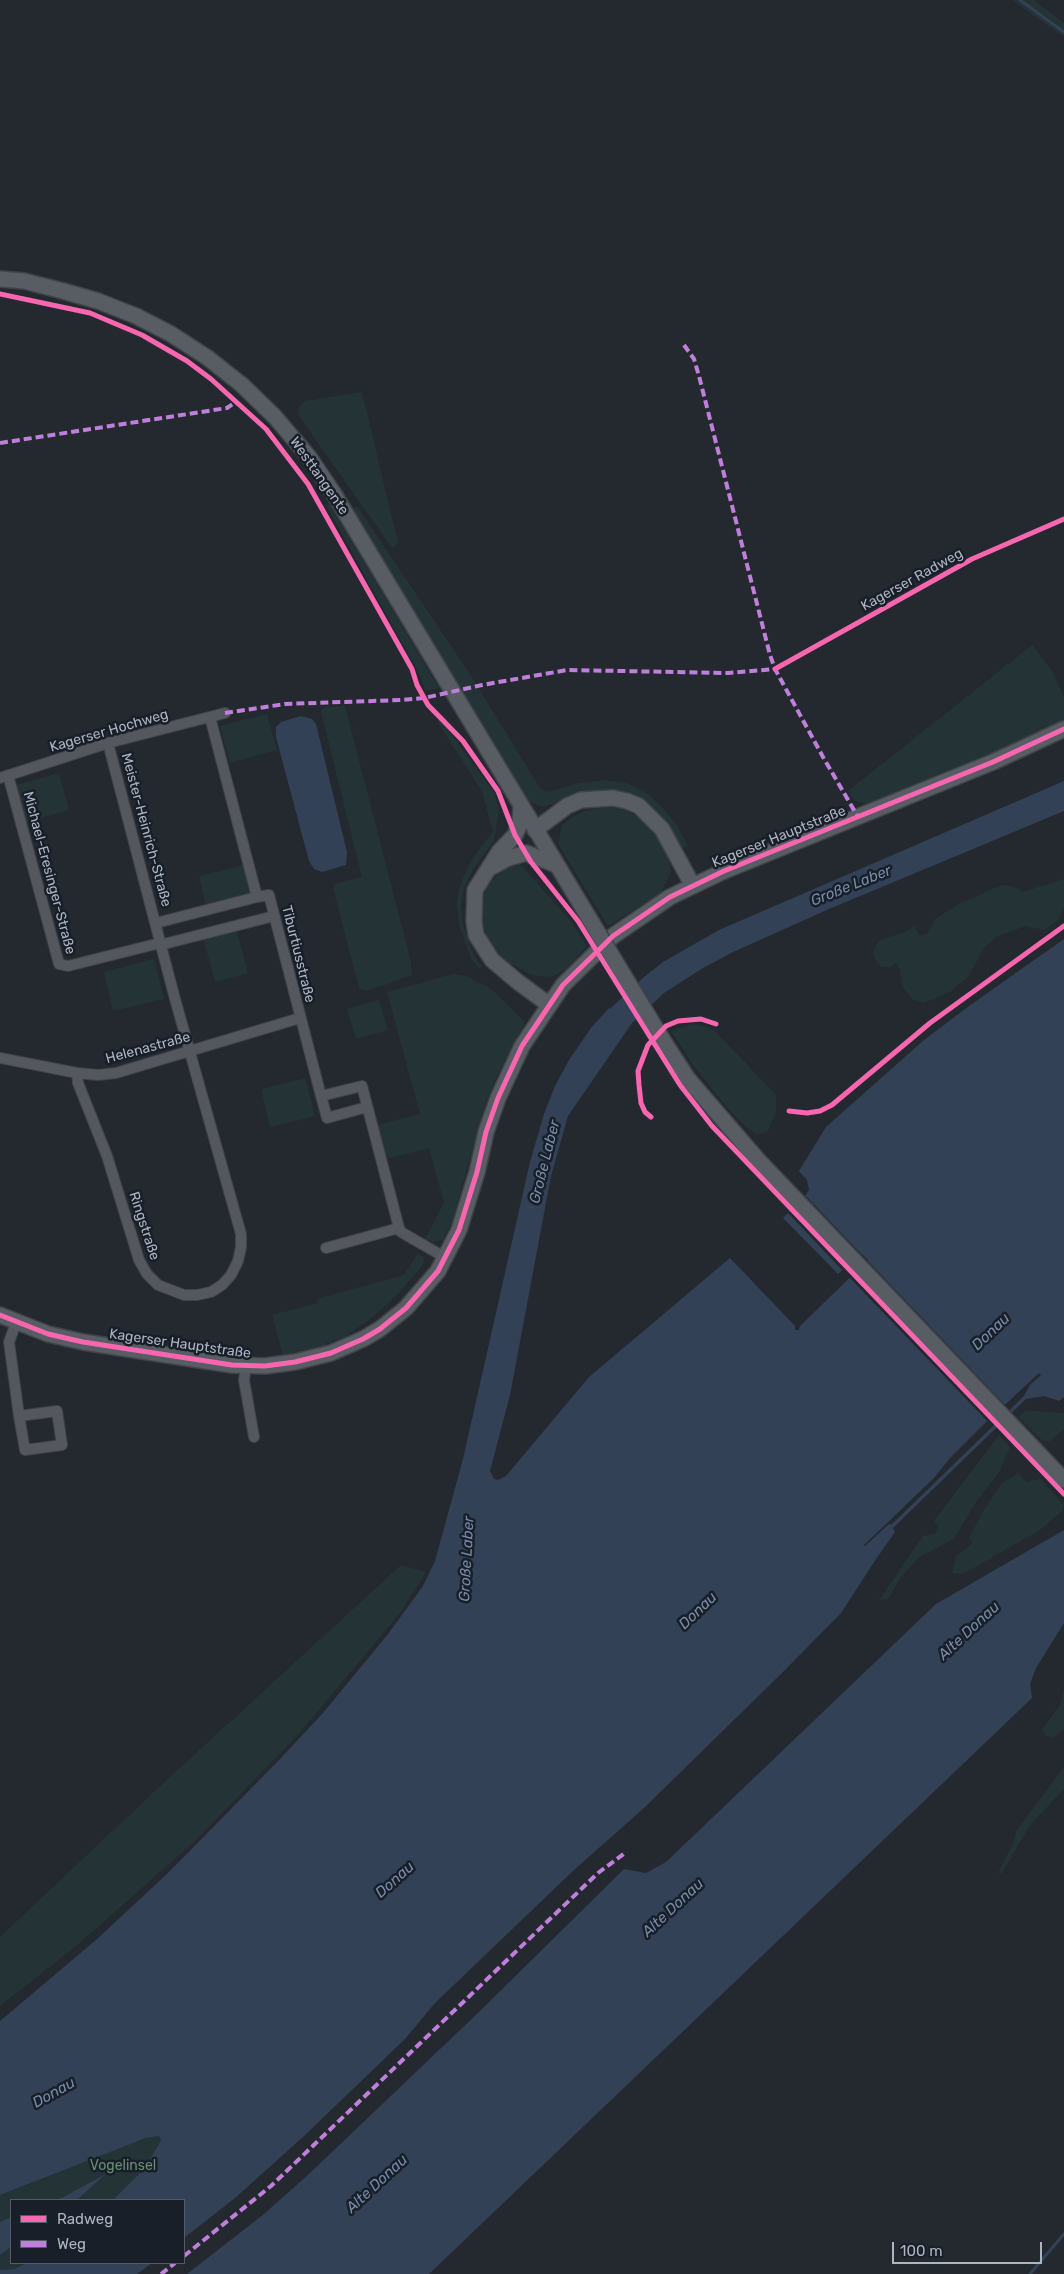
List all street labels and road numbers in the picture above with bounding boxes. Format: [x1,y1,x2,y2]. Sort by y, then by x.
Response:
street label: Westtangente [286,434,352,518]
street label: Kagerser Radweg [858,545,966,615]
street label: Kagerser Hochweg [48,706,170,756]
street label: Meister-Heinrich-Straße [117,751,175,909]
street label: Michael-Eresinger-Straße [19,790,79,956]
street label: Kagerser Hauptstraße [710,802,848,872]
street label: Tiburtiusstraße [278,904,318,1004]
street label: Helenastraße [104,1029,192,1067]
street label: Ringstraße [125,1190,163,1262]
street label: Kagerser Hauptstraße [108,1326,252,1362]

